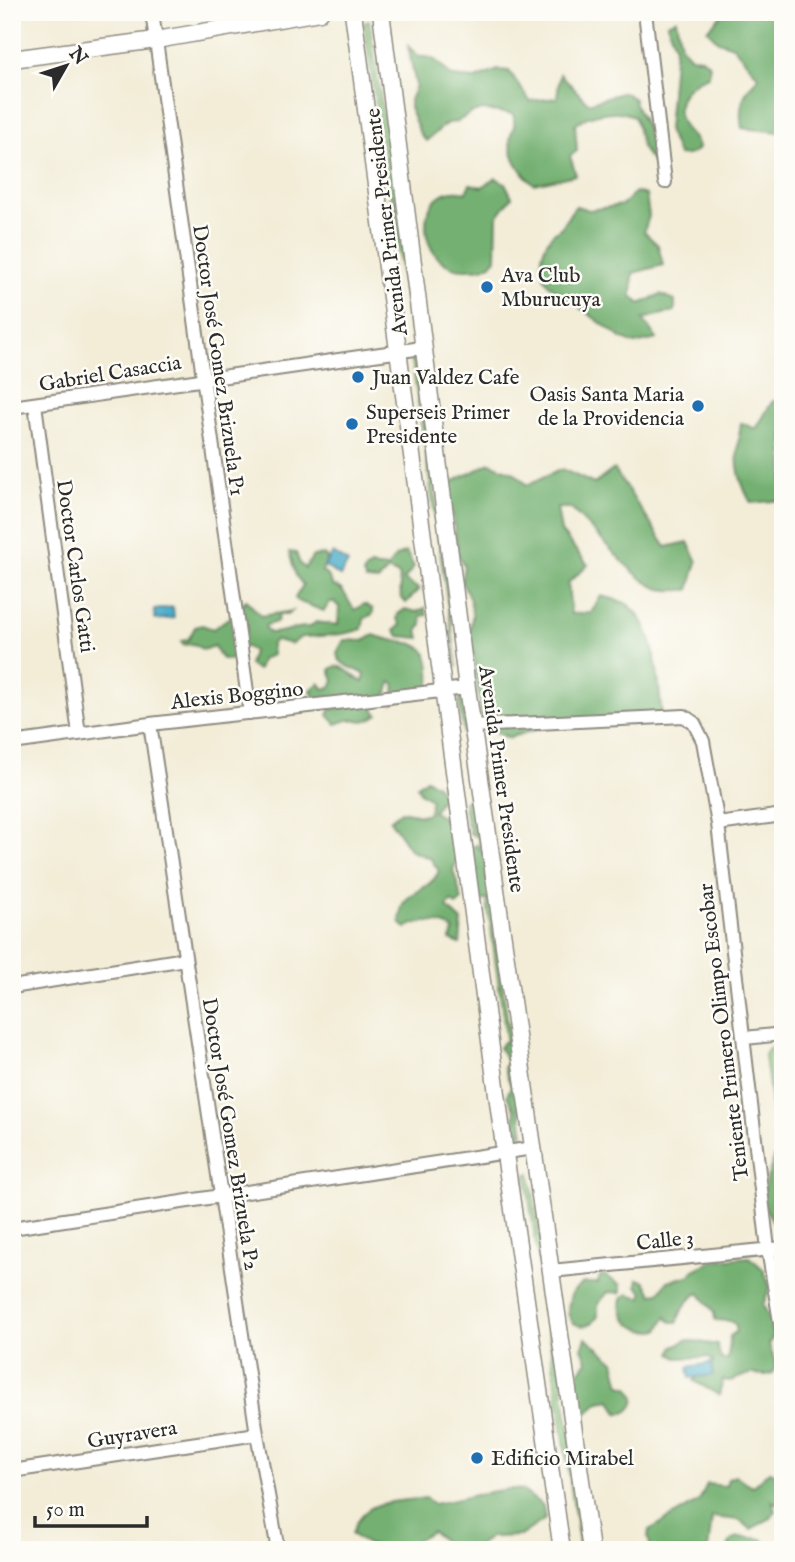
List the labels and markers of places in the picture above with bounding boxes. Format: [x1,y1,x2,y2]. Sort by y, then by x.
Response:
place label: Ava Club Mburucuya [500,263,601,314]
marker: Ava Club Mburucuya [479,279,495,295]
place label: Juan Valdez Cafe [370,365,520,392]
marker: Juan Valdez Cafe [350,369,366,385]
place label: Oasis Santa Maria de la Providencia [529,382,685,433]
marker: Oasis Santa Maria de la Providencia [690,398,706,414]
place label: Superseis Primer Presidente [366,400,510,451]
marker: Superseis Primer Presidente [344,416,360,432]
place label: Edificio Mirabel [491,1446,634,1473]
marker: Edificio Mirabel [469,1450,485,1466]

